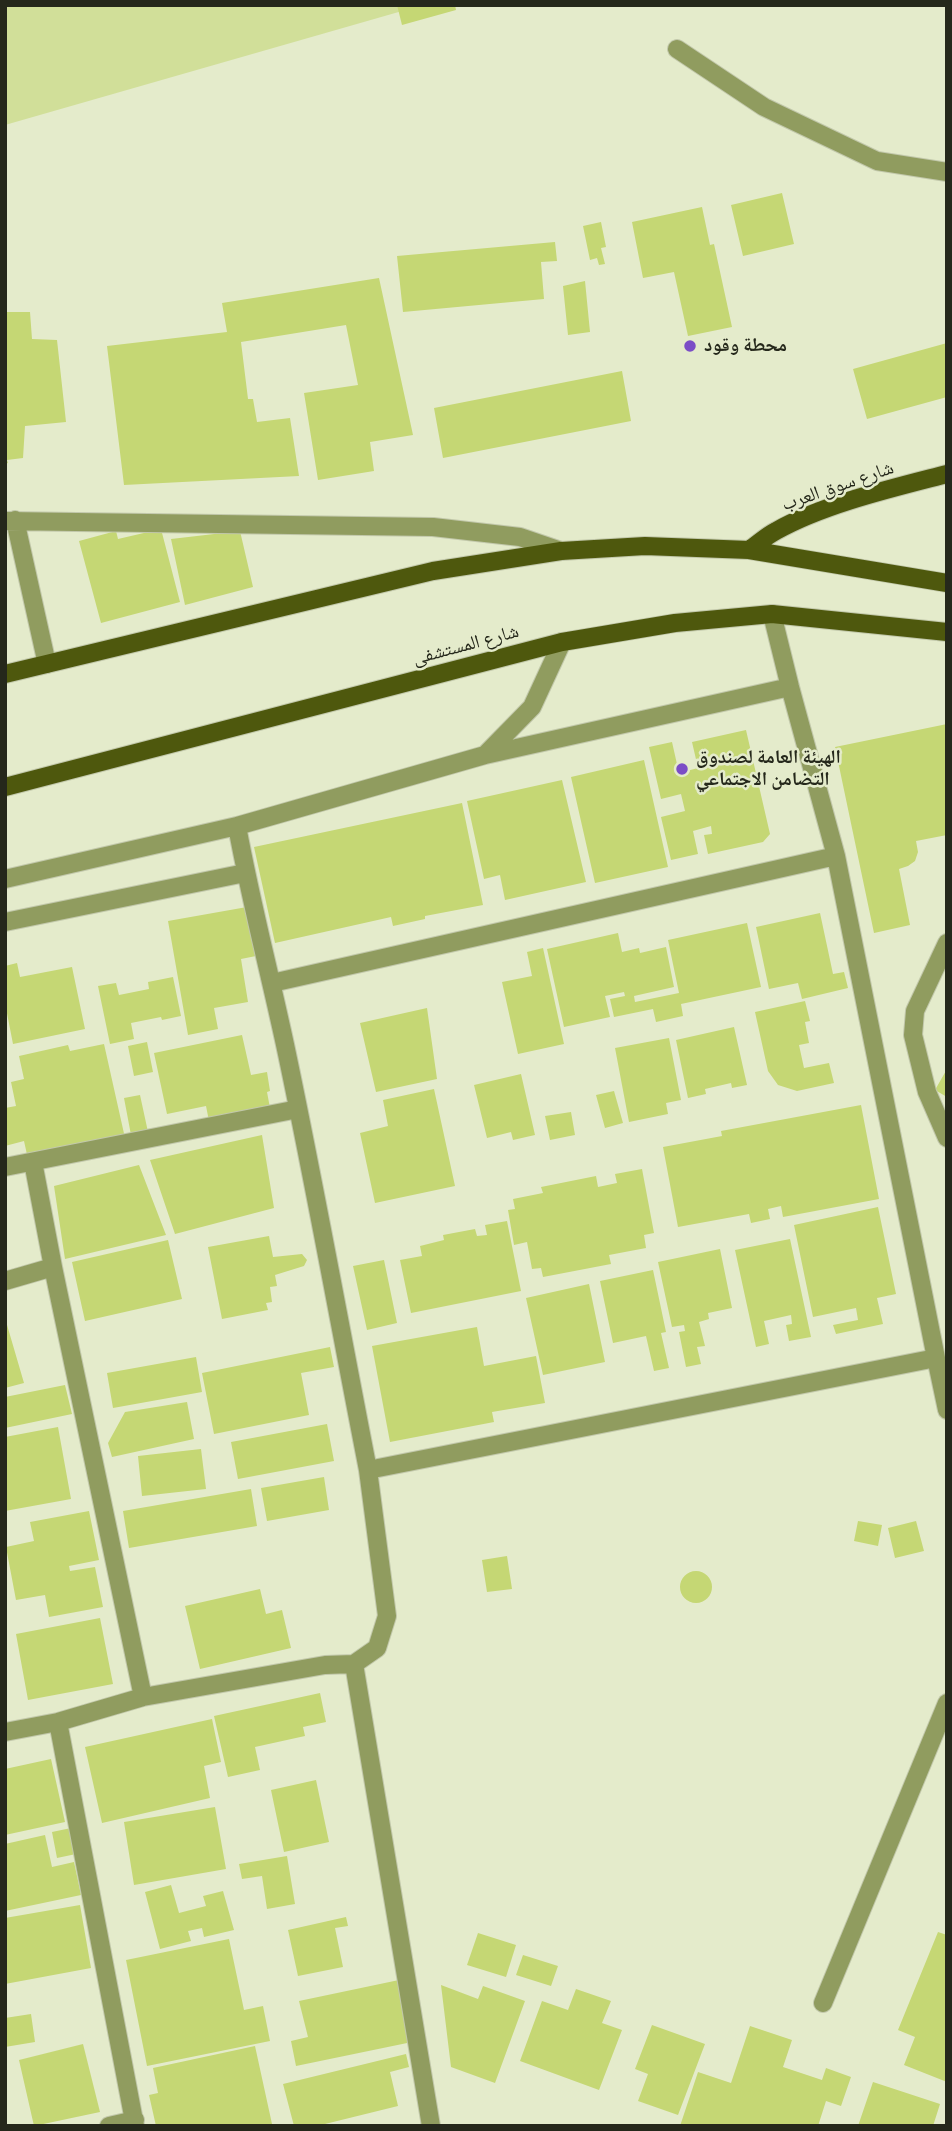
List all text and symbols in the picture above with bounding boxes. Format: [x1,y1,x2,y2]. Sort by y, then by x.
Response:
place label: محطة وقود [704,335,787,357]
marker: محطة وقود [682,338,698,354]
street label: شارع سوق العرب [779,457,897,517]
street label: شارع المستشفى [410,621,522,671]
place label: الهيئة العامة لصندوق التضامن الاجتماعي [696,747,841,791]
marker: الهيئة العامة لصندوق التضامن الاجتماعي [674,761,690,777]

